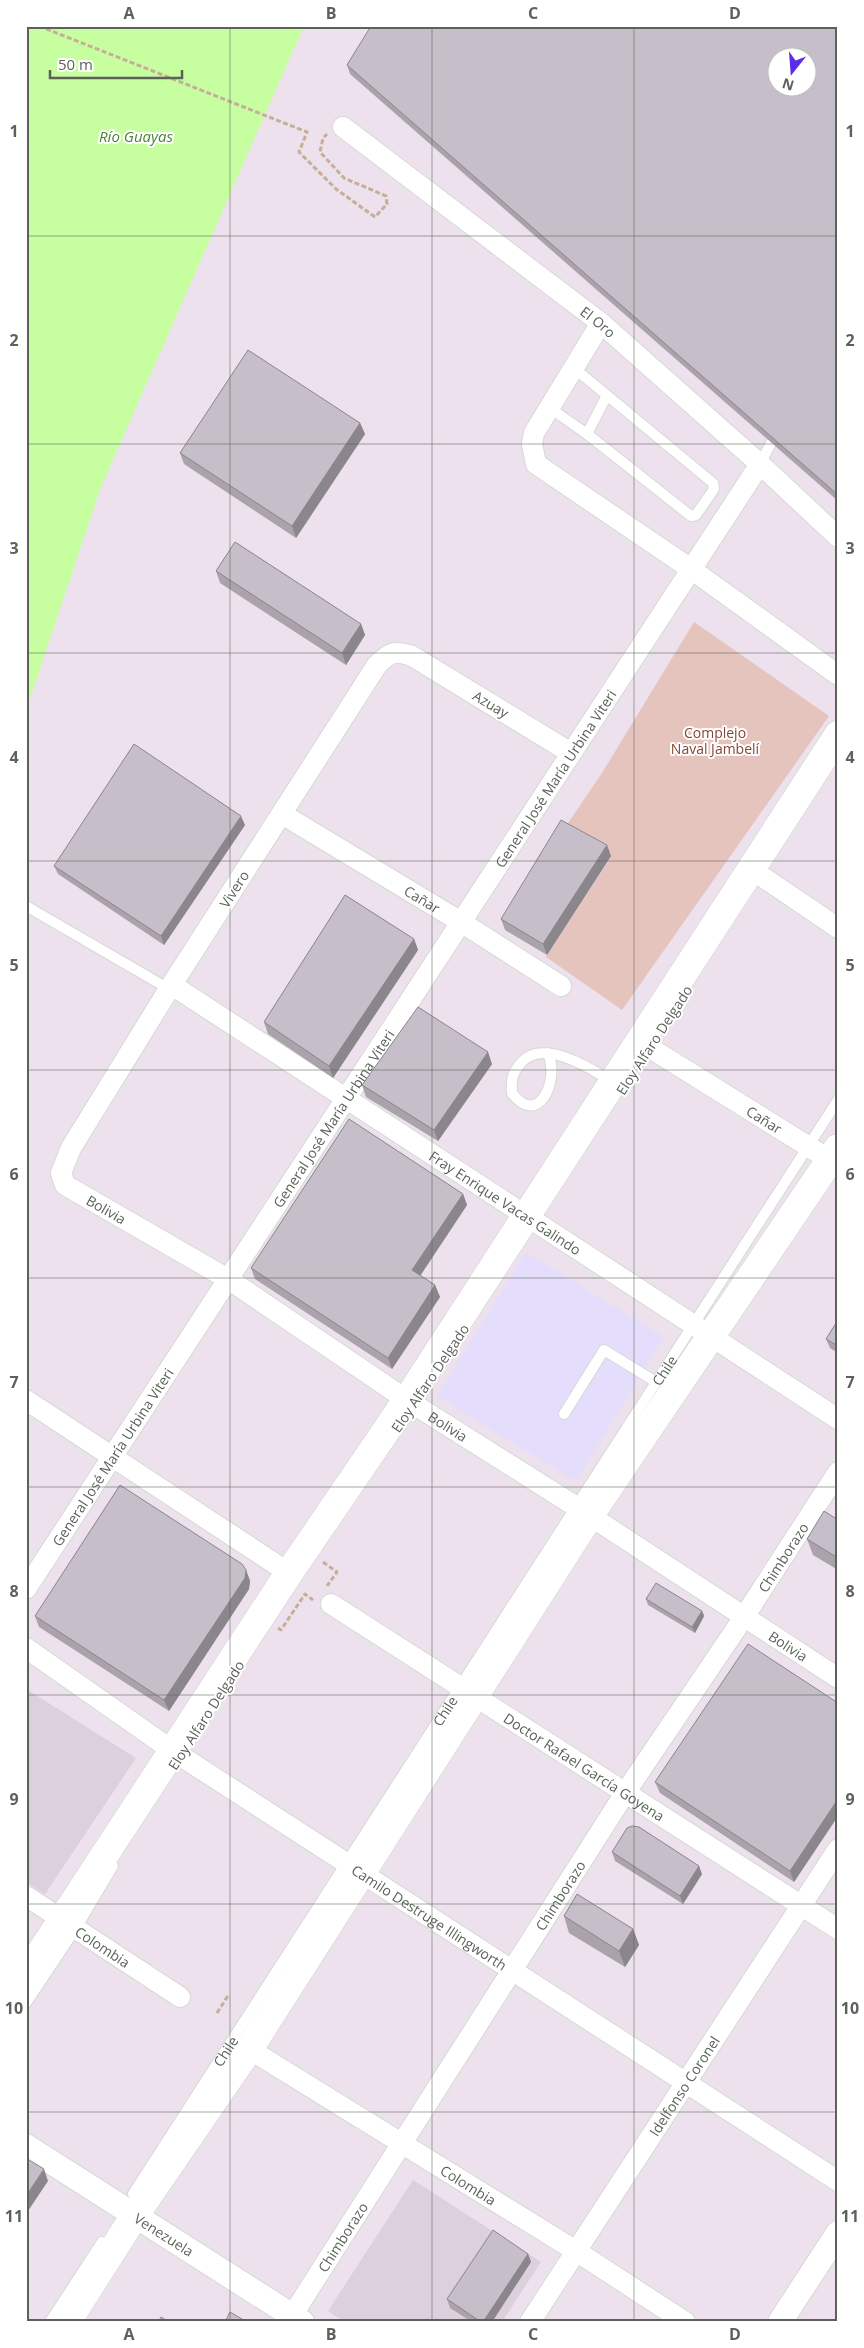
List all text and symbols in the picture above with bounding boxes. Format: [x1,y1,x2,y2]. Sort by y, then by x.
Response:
text: A [123,2,135,24]
text: B [326,2,336,24]
text: C [528,2,538,24]
text: D [729,2,741,24]
scale bar [50,48,182,80]
north arrow [766,48,816,98]
text: 50 m [58,54,93,74]
text: N [780,74,796,96]
text: 1 [9,120,19,142]
text: 1 [845,120,855,142]
water label: Río Guayas [99,126,173,146]
street label: El Oro [577,302,620,341]
text: 2 [9,329,19,351]
text: 2 [845,329,855,351]
text: 3 [9,537,19,559]
text: 3 [845,537,855,559]
street label: Azuay [469,686,513,723]
street label: General José María Urbina Viteri [490,686,620,871]
park label: Complejo Naval Jambelí [671,723,760,758]
text: 4 [9,746,19,768]
text: 4 [845,746,855,768]
street label: Vivero [215,867,253,911]
street label: Cañar [401,881,444,917]
text: 5 [9,954,19,976]
text: 5 [845,954,855,976]
street label: Eloy Alfaro Delgado [611,982,697,1098]
street label: General José María Urbina Viteri [268,1026,398,1211]
street label: Cañar [743,1101,786,1138]
street label: Fray Enrique Vacas Galindo [426,1146,585,1259]
text: 6 [9,1163,19,1185]
text: 6 [845,1163,855,1185]
street label: Bolivia [83,1190,130,1228]
street label: Eloy Alfaro Delgado [387,1320,473,1436]
street label: Chile [647,1351,681,1389]
street label: General José María Urbina Viteri [47,1364,177,1549]
text: 7 [9,1371,19,1393]
text: 7 [845,1371,855,1393]
street label: Bolivia [425,1407,471,1445]
street label: Chimborazo [753,1519,812,1596]
text: 8 [9,1580,19,1602]
text: 8 [845,1580,855,1602]
street label: Bolivia [765,1626,812,1665]
street label: Eloy Alfaro Delgado [163,1657,249,1773]
street label: Chile [428,1692,461,1729]
street label: Doctor Rafael García Goyena [500,1708,668,1825]
text: 9 [9,1788,19,1810]
text: 9 [845,1788,855,1810]
street label: Chimborazo [531,1857,589,1934]
street label: Camilo Destruge Illingworth [348,1860,511,1974]
street label: Colombia [72,1921,134,1971]
text: 10 [5,1997,23,2019]
text: 10 [841,1997,859,2019]
street label: Chile [208,2032,242,2070]
street label: Idelfonso Coronel [644,2032,723,2139]
street label: Colombia [437,2160,500,2209]
street label: Chimborazo [313,2198,372,2275]
text: 11 [5,2205,23,2227]
text: 11 [841,2205,859,2227]
street label: Venezuela [131,2208,198,2260]
text: A [123,2323,135,2345]
text: B [326,2323,336,2345]
text: C [528,2323,538,2345]
text: D [729,2323,741,2345]

